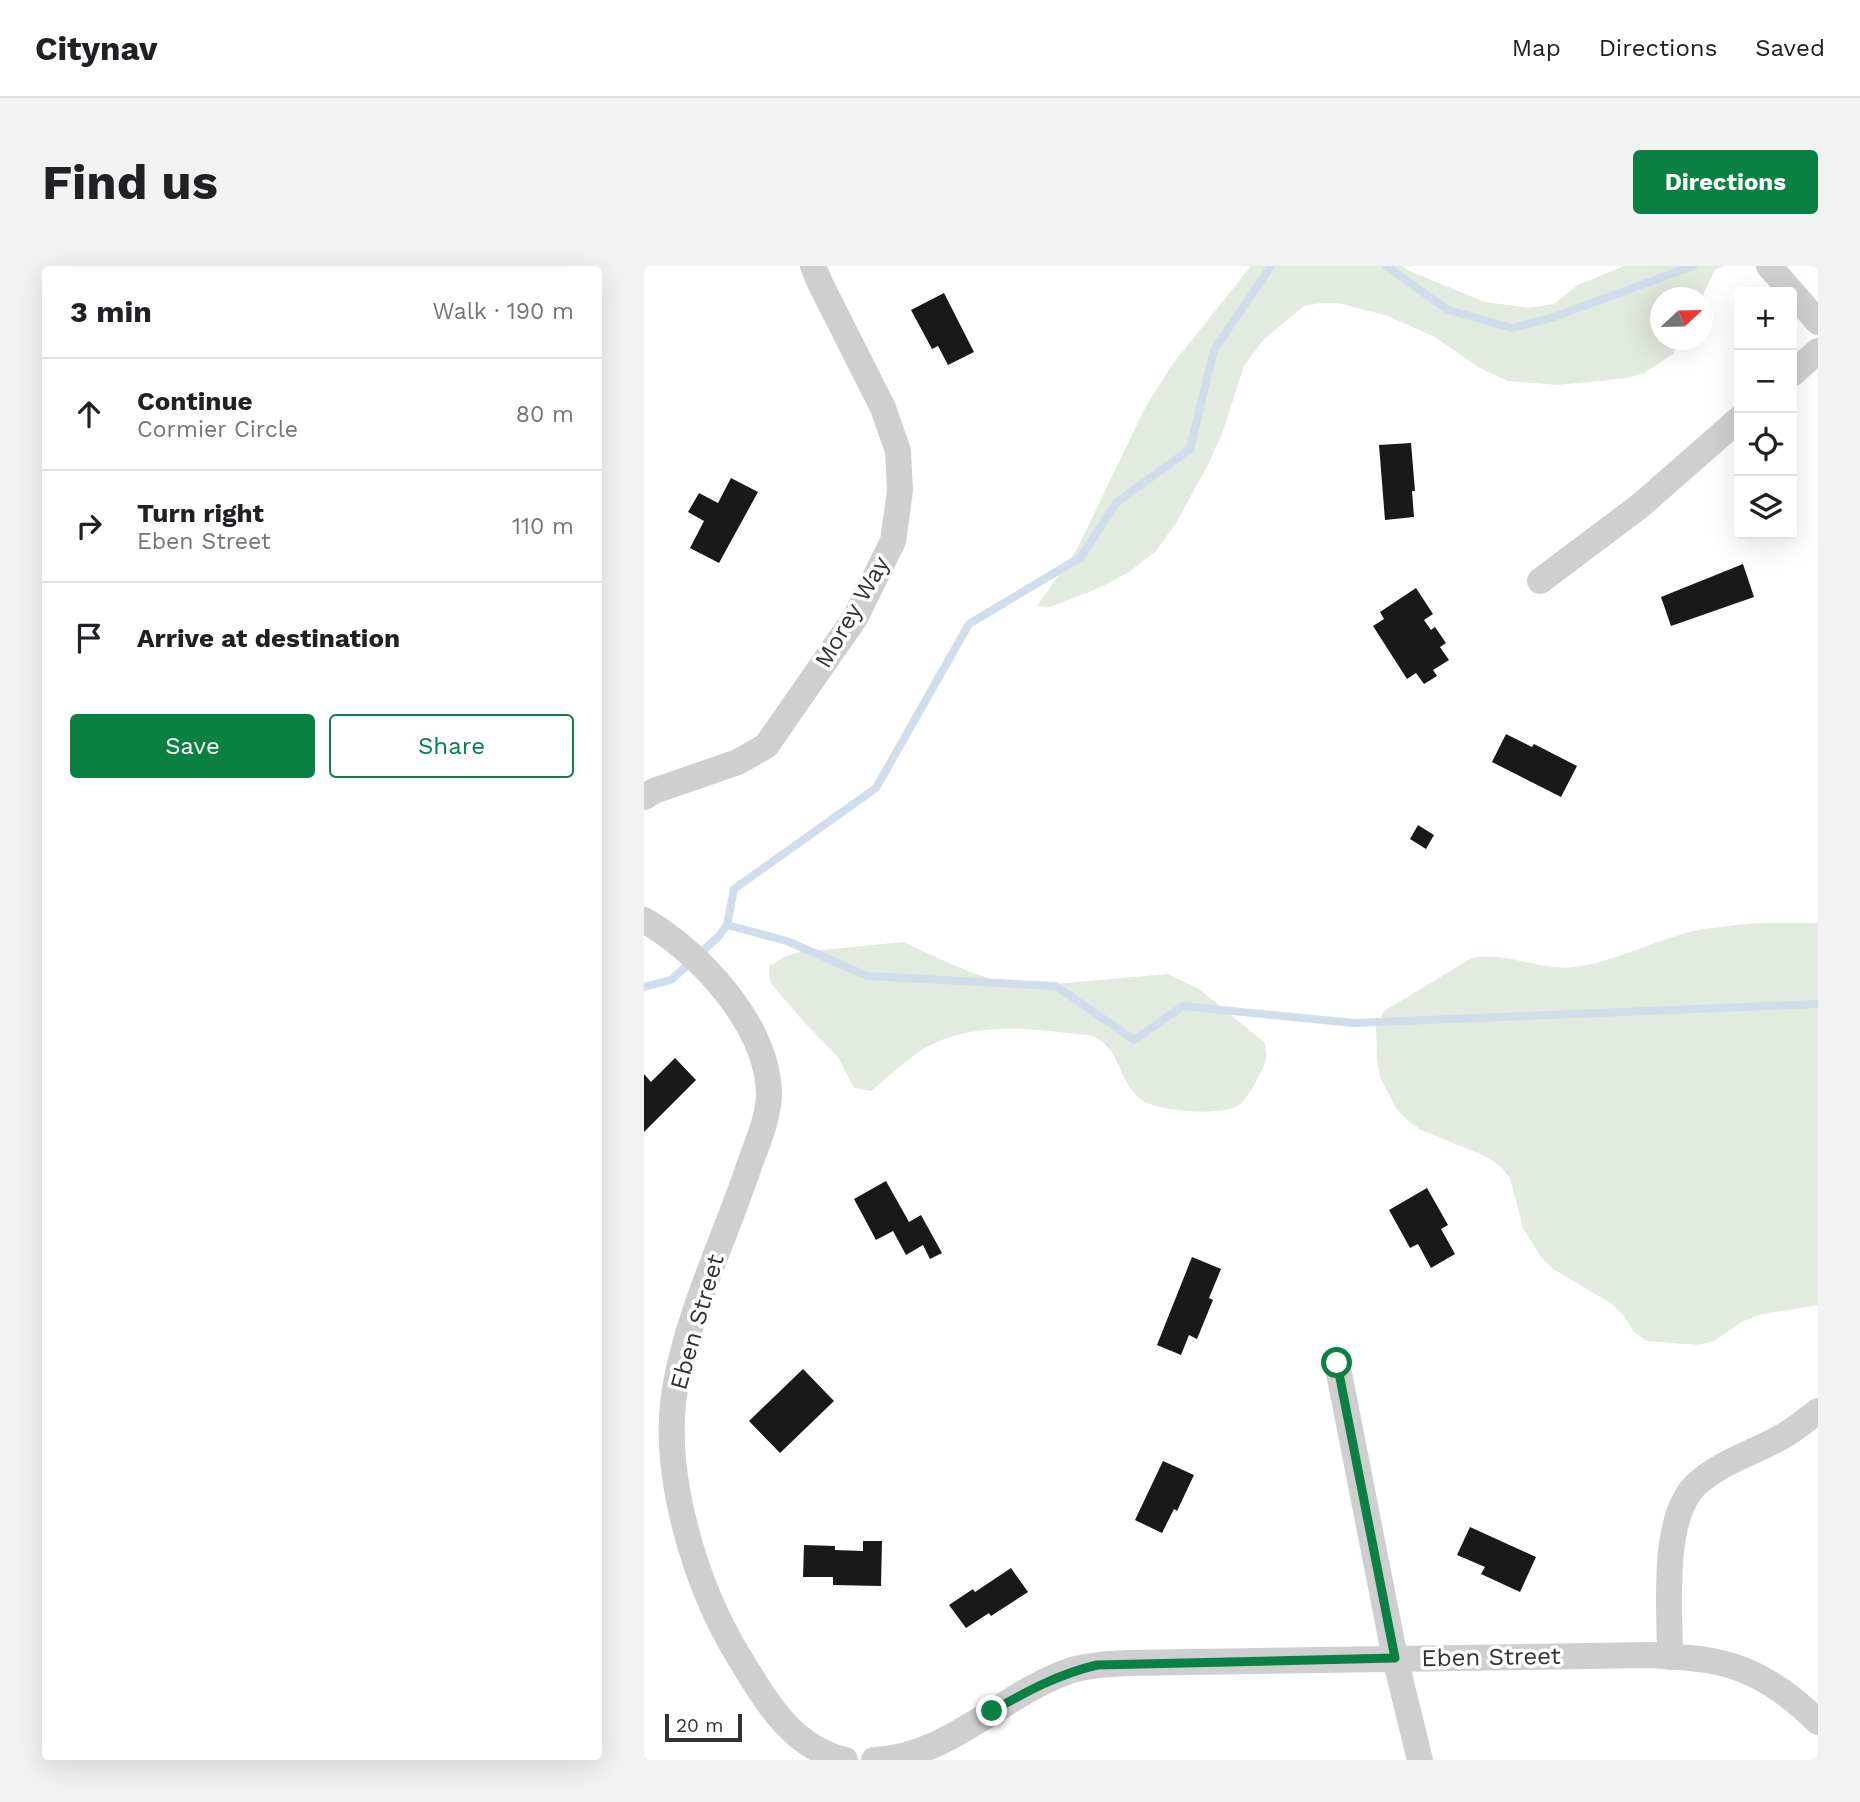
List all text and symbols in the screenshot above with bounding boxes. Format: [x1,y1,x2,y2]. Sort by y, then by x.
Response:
text: Citynav [35,29,157,68]
text: Map [1512,34,1561,62]
text: Directions [1599,34,1717,62]
text: Saved [1755,34,1825,62]
button: Directions [1633,150,1818,214]
text: Find us [42,153,218,211]
north arrow [1650,287,1713,350]
map controls [1734,287,1797,539]
button: + [1734,287,1797,350]
text: 3 min [70,294,152,329]
text: Walk · 190 m [433,298,574,325]
button: − [1734,350,1797,413]
text: Continue [137,386,253,416]
icon: ahead [70,395,108,433]
text: 80 m [516,401,574,428]
button: locate [1734,413,1797,476]
text: Cormier Circle [137,416,298,443]
button: layers [1734,476,1797,539]
text: Turn right [137,498,264,528]
icon: right [70,507,108,545]
text: 110 m [512,513,574,540]
text: Eben Street [137,528,271,555]
street label: Morey Way [809,551,895,673]
icon: arrive [70,619,108,657]
text: Arrive at destination [137,623,400,653]
button: Save [70,714,315,778]
button: Share [329,714,574,778]
street label: Eben Street [664,1251,730,1393]
route start [1321,1347,1352,1378]
street label: Eben Street [1421,1642,1561,1672]
route end [976,1695,1007,1726]
scale bar [665,1711,742,1743]
text: 20 m [676,1714,723,1737]

